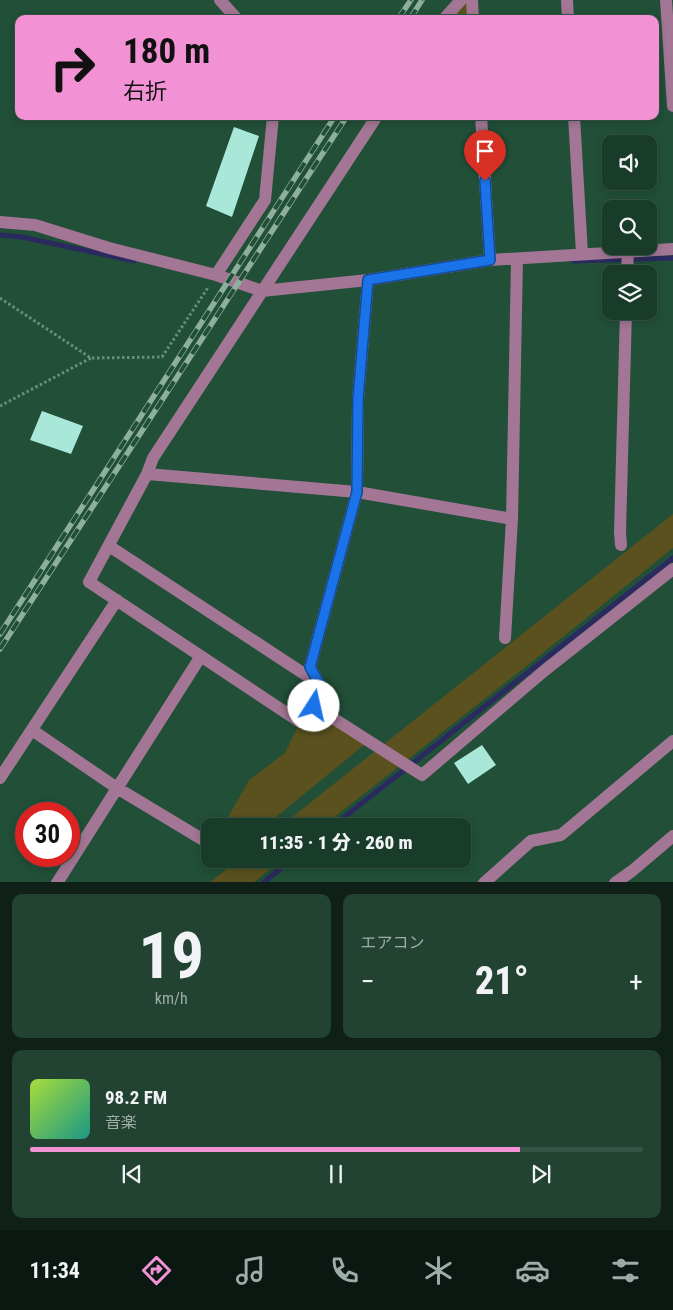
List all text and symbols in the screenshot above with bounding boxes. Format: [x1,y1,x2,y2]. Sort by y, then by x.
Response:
text: 180 m [123,31,210,72]
icon: right [40,35,105,100]
text: 右折 [123,79,167,104]
pin [464,130,506,181]
map controls [602,135,657,320]
button: sound [602,135,657,190]
icon: arrive [471,137,499,165]
button: search [602,200,657,255]
button: layers [602,265,657,320]
position arrow [287,679,339,731]
speed limit sign: 30 [15,802,80,867]
text: 11:35 · 1 分 · 260 m [259,831,413,854]
text: 19 [138,918,204,994]
text: エアコン [361,933,425,952]
text: 21° [475,959,529,1003]
text: − [361,965,375,998]
text: + [629,965,643,998]
text: km/h [155,989,188,1008]
text: 98.2 FM [105,1086,167,1109]
text: 音楽 [105,1113,137,1132]
icon: previous [118,1160,146,1188]
icon: pause [322,1160,350,1188]
icon: next [527,1160,555,1188]
icon: directions [139,1253,174,1288]
icon: music [233,1253,268,1288]
icon: phone [327,1253,362,1288]
icon: climate [421,1253,456,1288]
icon: car [515,1253,550,1288]
icon: filters [608,1253,643,1288]
text: 11:34 [29,1258,80,1283]

